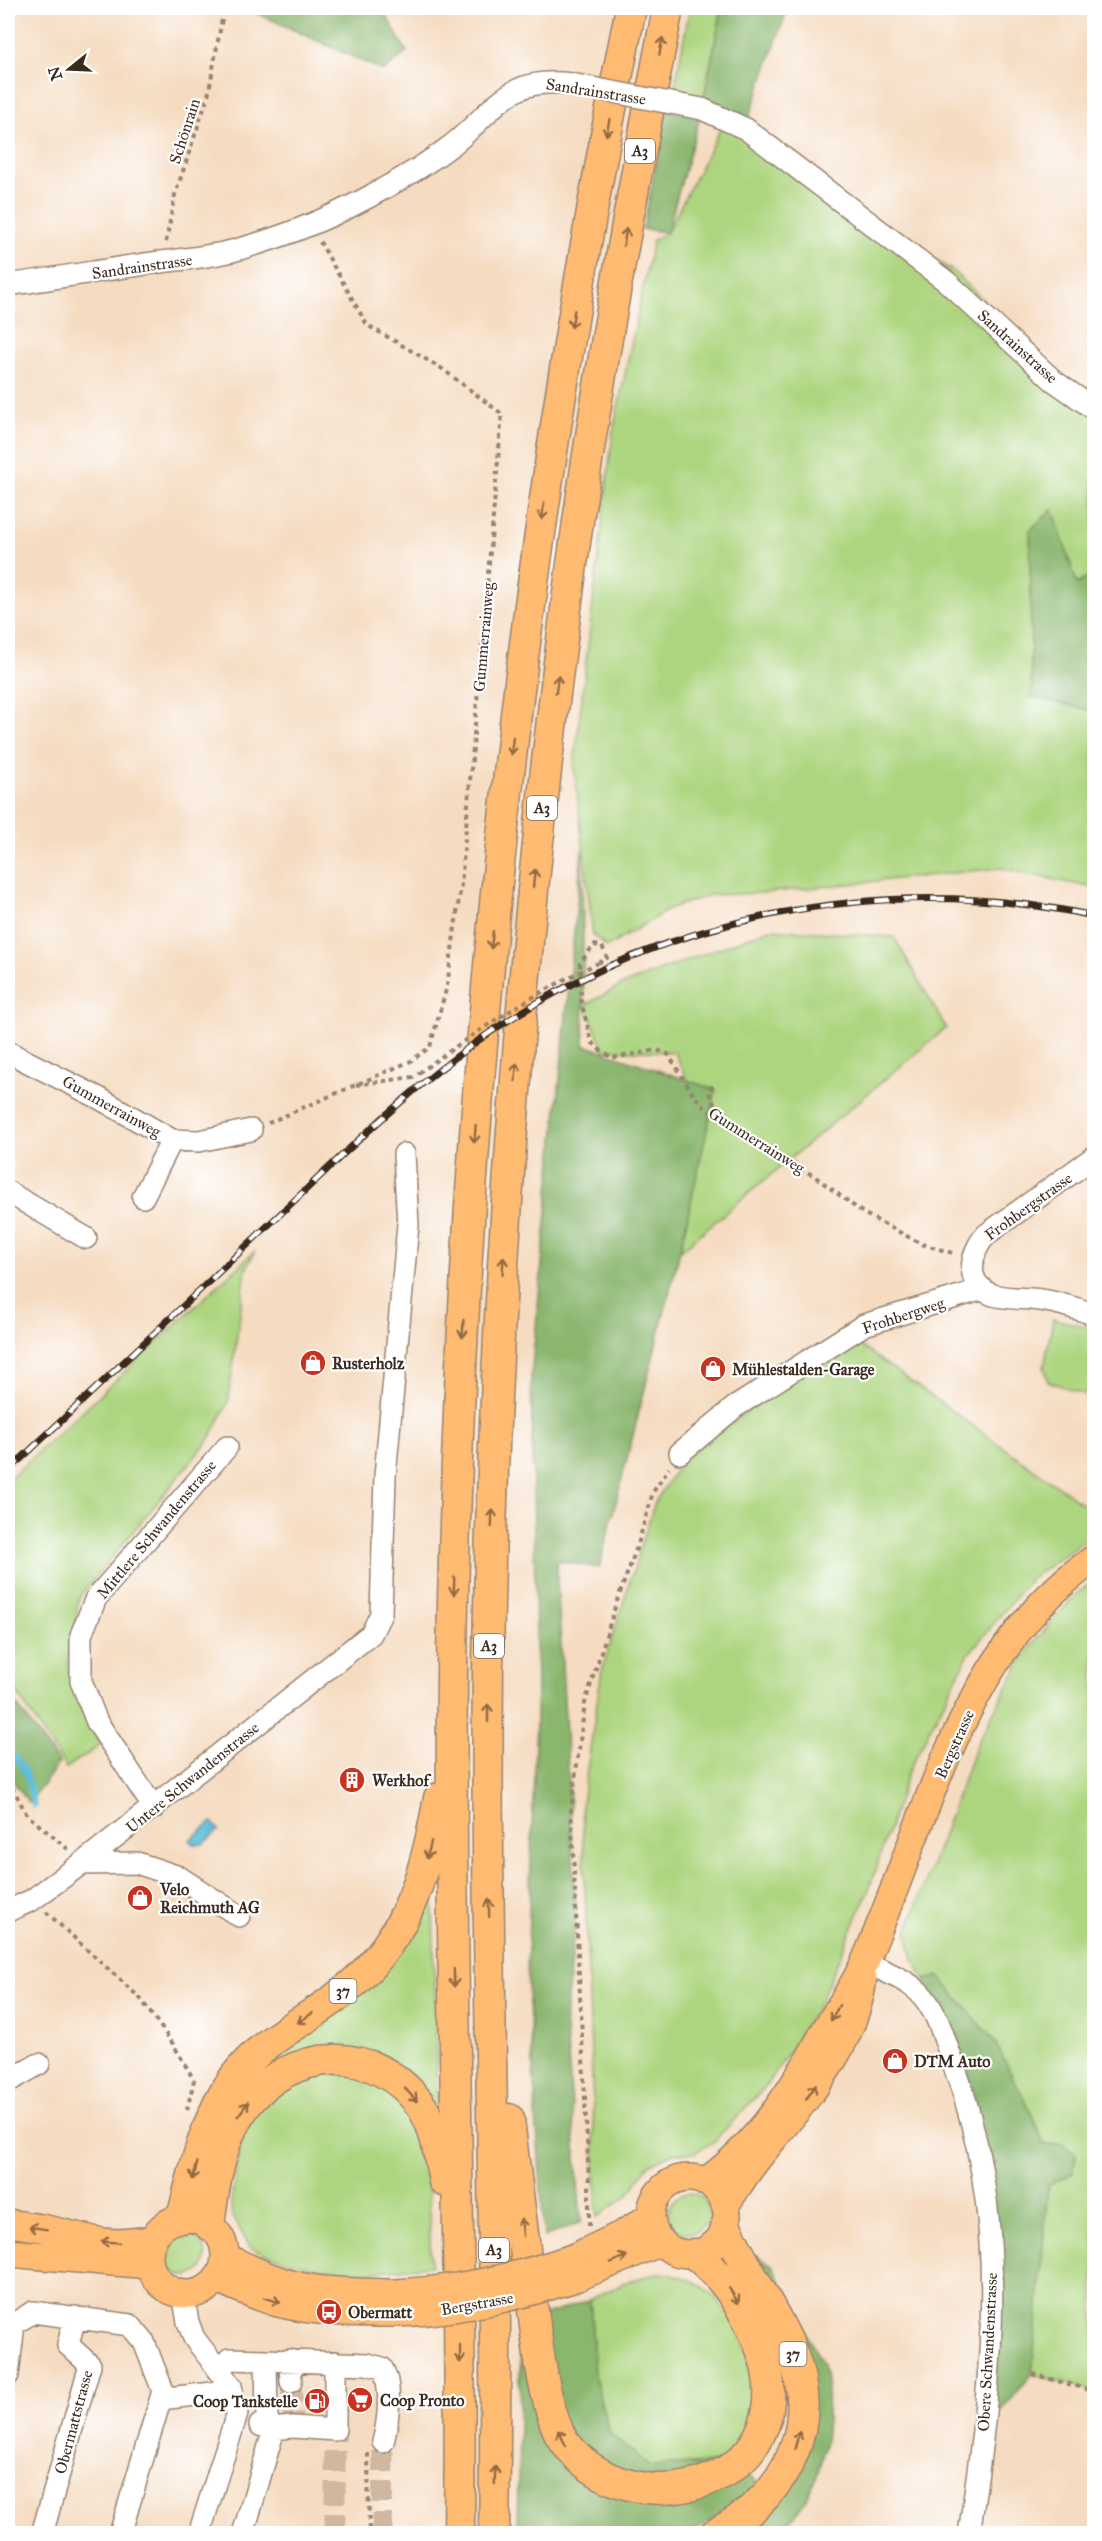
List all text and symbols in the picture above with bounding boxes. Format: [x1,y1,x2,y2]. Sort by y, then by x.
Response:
one-way arrow [656,36,667,56]
north arrow [39,39,99,99]
text: N [44,64,66,83]
street label: Sandrainstrasse [545,74,648,109]
street label: Schönrain [165,96,204,166]
one-way arrow [602,116,613,136]
road number: A3 [625,139,655,163]
one-way arrow [619,228,630,247]
street label: Sandrainstrasse [91,250,194,283]
street label: Sandrainstrasse [974,305,1062,387]
one-way arrow [567,308,578,328]
one-way arrow [537,501,548,521]
street label: Gummerrainweg [469,581,499,693]
one-way arrow [551,675,562,694]
one-way arrow [506,736,517,756]
road number: A3 [527,796,557,820]
one-way arrow [529,868,540,888]
one-way arrow [486,930,497,949]
one-way arrow [511,1062,522,1082]
street label: Gummerrainweg [59,1072,165,1143]
street label: Gummerrainweg [705,1103,809,1179]
one-way arrow [470,1124,481,1144]
street label: Frohbergstrasse [981,1168,1077,1245]
one-way arrow [497,1257,508,1277]
street label: Frohbergweg [860,1293,948,1339]
one-way arrow [457,1318,468,1338]
shop icon: Rusterholz [298,1348,328,1378]
place label: Rusterholz [332,1354,405,1373]
shop icon: Mühlestalden-Garage [698,1354,728,1384]
place label: Mühlestalden-Garage [732,1360,875,1380]
street label: Mittlere Schwandenstrasse [93,1456,220,1603]
one-way arrow [486,1509,497,1529]
one-way arrow [448,1576,459,1596]
road number: A3 [474,1634,504,1658]
one-way arrow [482,1704,494,1724]
street label: Bergstrasse [931,1707,979,1782]
street label: Untere Schwandenstrasse [122,1718,263,1837]
building icon: Werkhof [337,1765,367,1795]
place label: Werkhof [372,1771,431,1790]
one-way arrow [423,1840,435,1859]
place label: Velo Reichmuth AG [159,1880,260,1917]
shop icon: Velo Reichmuth AG [125,1883,155,1913]
one-way arrow [483,1899,495,1919]
one-way arrow [448,1968,460,1987]
road number: 37 [330,1979,356,2003]
one-way arrow [829,2003,840,2021]
one-way arrow [297,2012,313,2024]
shop icon: DTM Auto [880,2046,910,2076]
place label: DTM Auto [914,2052,991,2071]
one-way arrow [806,2084,818,2101]
one-way arrow [404,2087,418,2102]
one-way arrow [237,2102,249,2118]
one-way arrow [188,2161,200,2180]
one-way arrow [517,2217,528,2237]
one-way arrow [28,2222,48,2233]
one-way arrow [100,2236,120,2247]
road number: A3 [479,2238,509,2262]
one-way arrow [610,2253,628,2264]
street label: Obere Schwandenstrasse [974,2272,1001,2432]
one-way arrow [728,2287,740,2304]
street label: Bergstrasse [439,2288,515,2320]
one-way arrow [262,2295,281,2306]
bus stop icon: Obermatt [314,2297,344,2327]
place label: Obermatt [348,2303,412,2322]
road number: 37 [780,2342,806,2366]
one-way arrow [454,2344,466,2364]
street label: Obermattstrasse [50,2368,97,2476]
supermarket icon: Coop Pronto [345,2385,375,2415]
fuel station icon: Coop Tankstelle [302,2386,332,2416]
place label: Coop Pronto [380,2391,464,2411]
place label: Coop Tankstelle [193,2392,298,2412]
one-way arrow [556,2429,568,2447]
one-way arrow [792,2431,804,2450]
one-way arrow [489,2466,501,2486]

